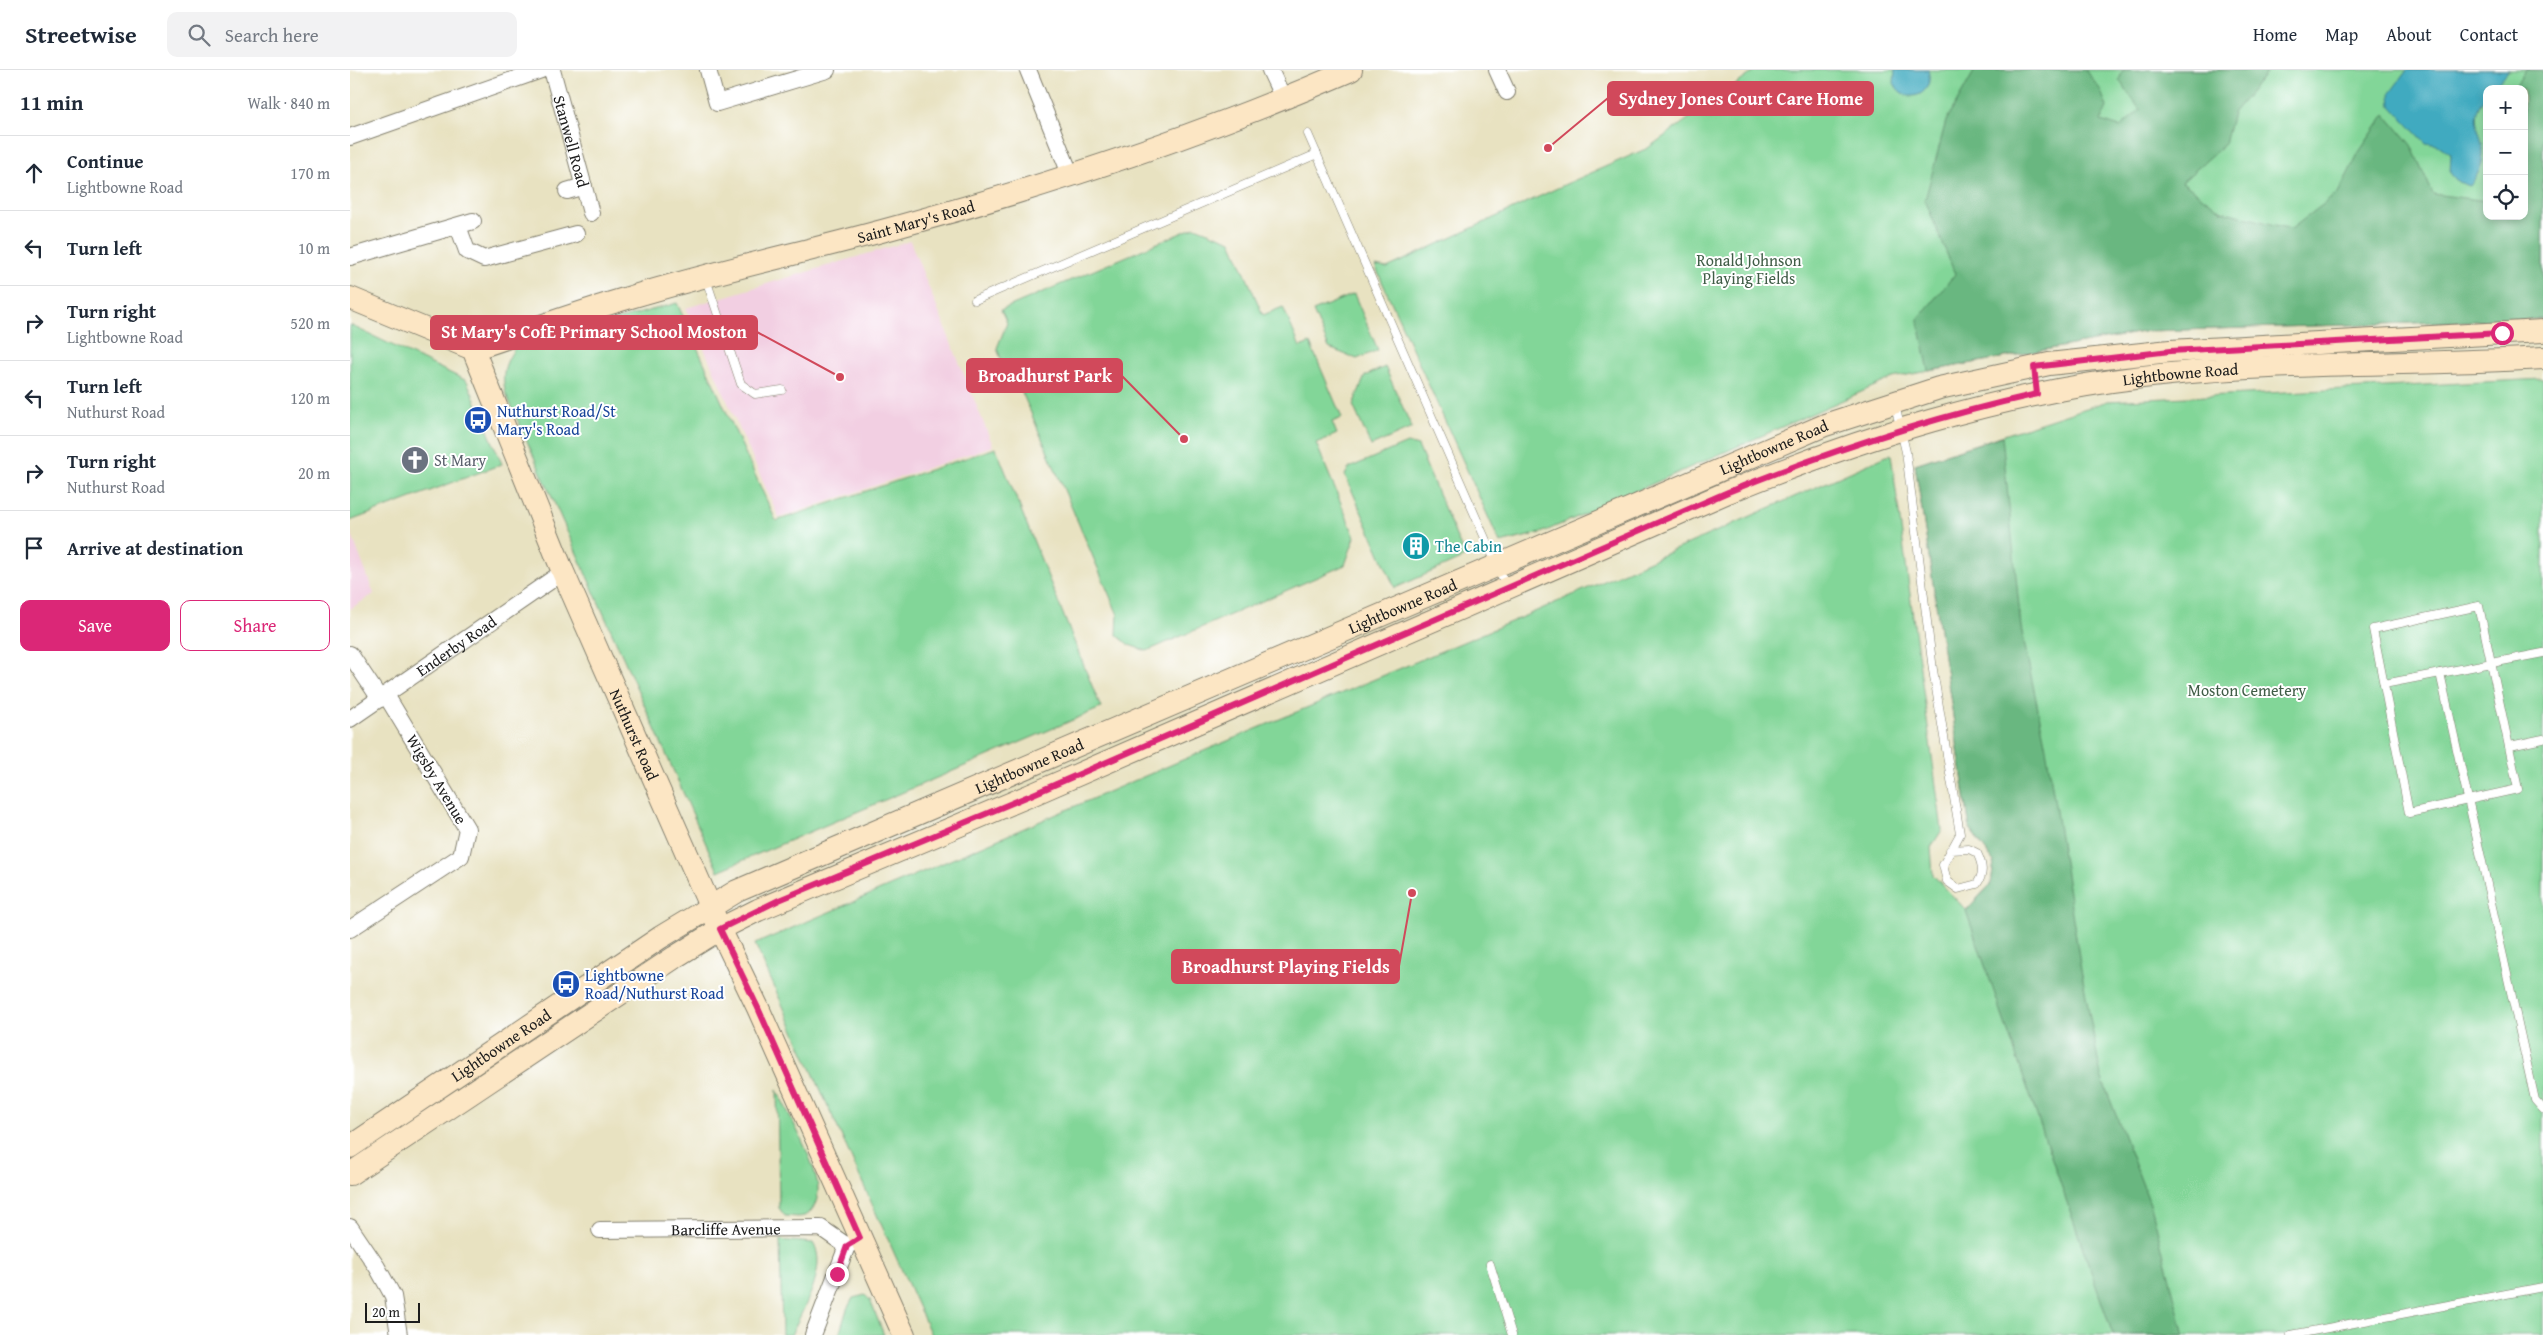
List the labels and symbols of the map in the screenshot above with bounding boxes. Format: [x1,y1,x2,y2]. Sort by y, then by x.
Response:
callout: Sydney Jones Court Care Home [1608,82,1873,115]
text: Sydney Jones Court Care Home [1619,85,1863,112]
street label: Stanwell Road [547,93,596,191]
street label: Saint Mary's Road [854,193,978,249]
park label: Ronald Johnson Playing Fields [1696,248,1802,290]
callout: St Mary's CofE Primary School Moston [431,316,757,349]
text: St Mary's CofE Primary School Moston [441,318,747,345]
route start [2491,322,2514,345]
street label: Lightbowne Road [2121,357,2239,391]
callout: Broadhurst Park [967,359,1122,392]
text: Broadhurst Park [978,362,1113,389]
place label: Nuthurst Road/St Mary's Road [497,399,616,441]
bus stop icon: Nuthurst Road/St Mary's Road [463,405,493,435]
street label: Lightbowne Road [1716,413,1832,481]
church icon: St Mary [400,445,430,475]
place label: St Mary [434,448,486,472]
building icon: The Cabin [1401,531,1431,561]
place label: The Cabin [1435,534,1502,558]
street label: Lightbowne Road [1344,572,1461,640]
street label: Enderby Road [411,609,502,682]
park label: Moston Cemetery [2188,678,2306,702]
street label: Nuthurst Road [604,685,665,784]
street label: Wigsby Avenue [401,729,473,829]
street label: Lightbowne Road [971,732,1088,800]
callout: Broadhurst Playing Fields [1172,950,1399,983]
text: Broadhurst Playing Fields [1182,953,1390,980]
place label: Lightbowne Road/Nuthurst Road [585,963,724,1005]
bus stop icon: Lightbowne Road/Nuthurst Road [551,969,581,999]
street label: Lightbowne Road [446,1002,556,1088]
street label: Barcliffe Avenue [671,1216,781,1241]
route end [826,1263,849,1286]
scale bar [365,1300,420,1323]

